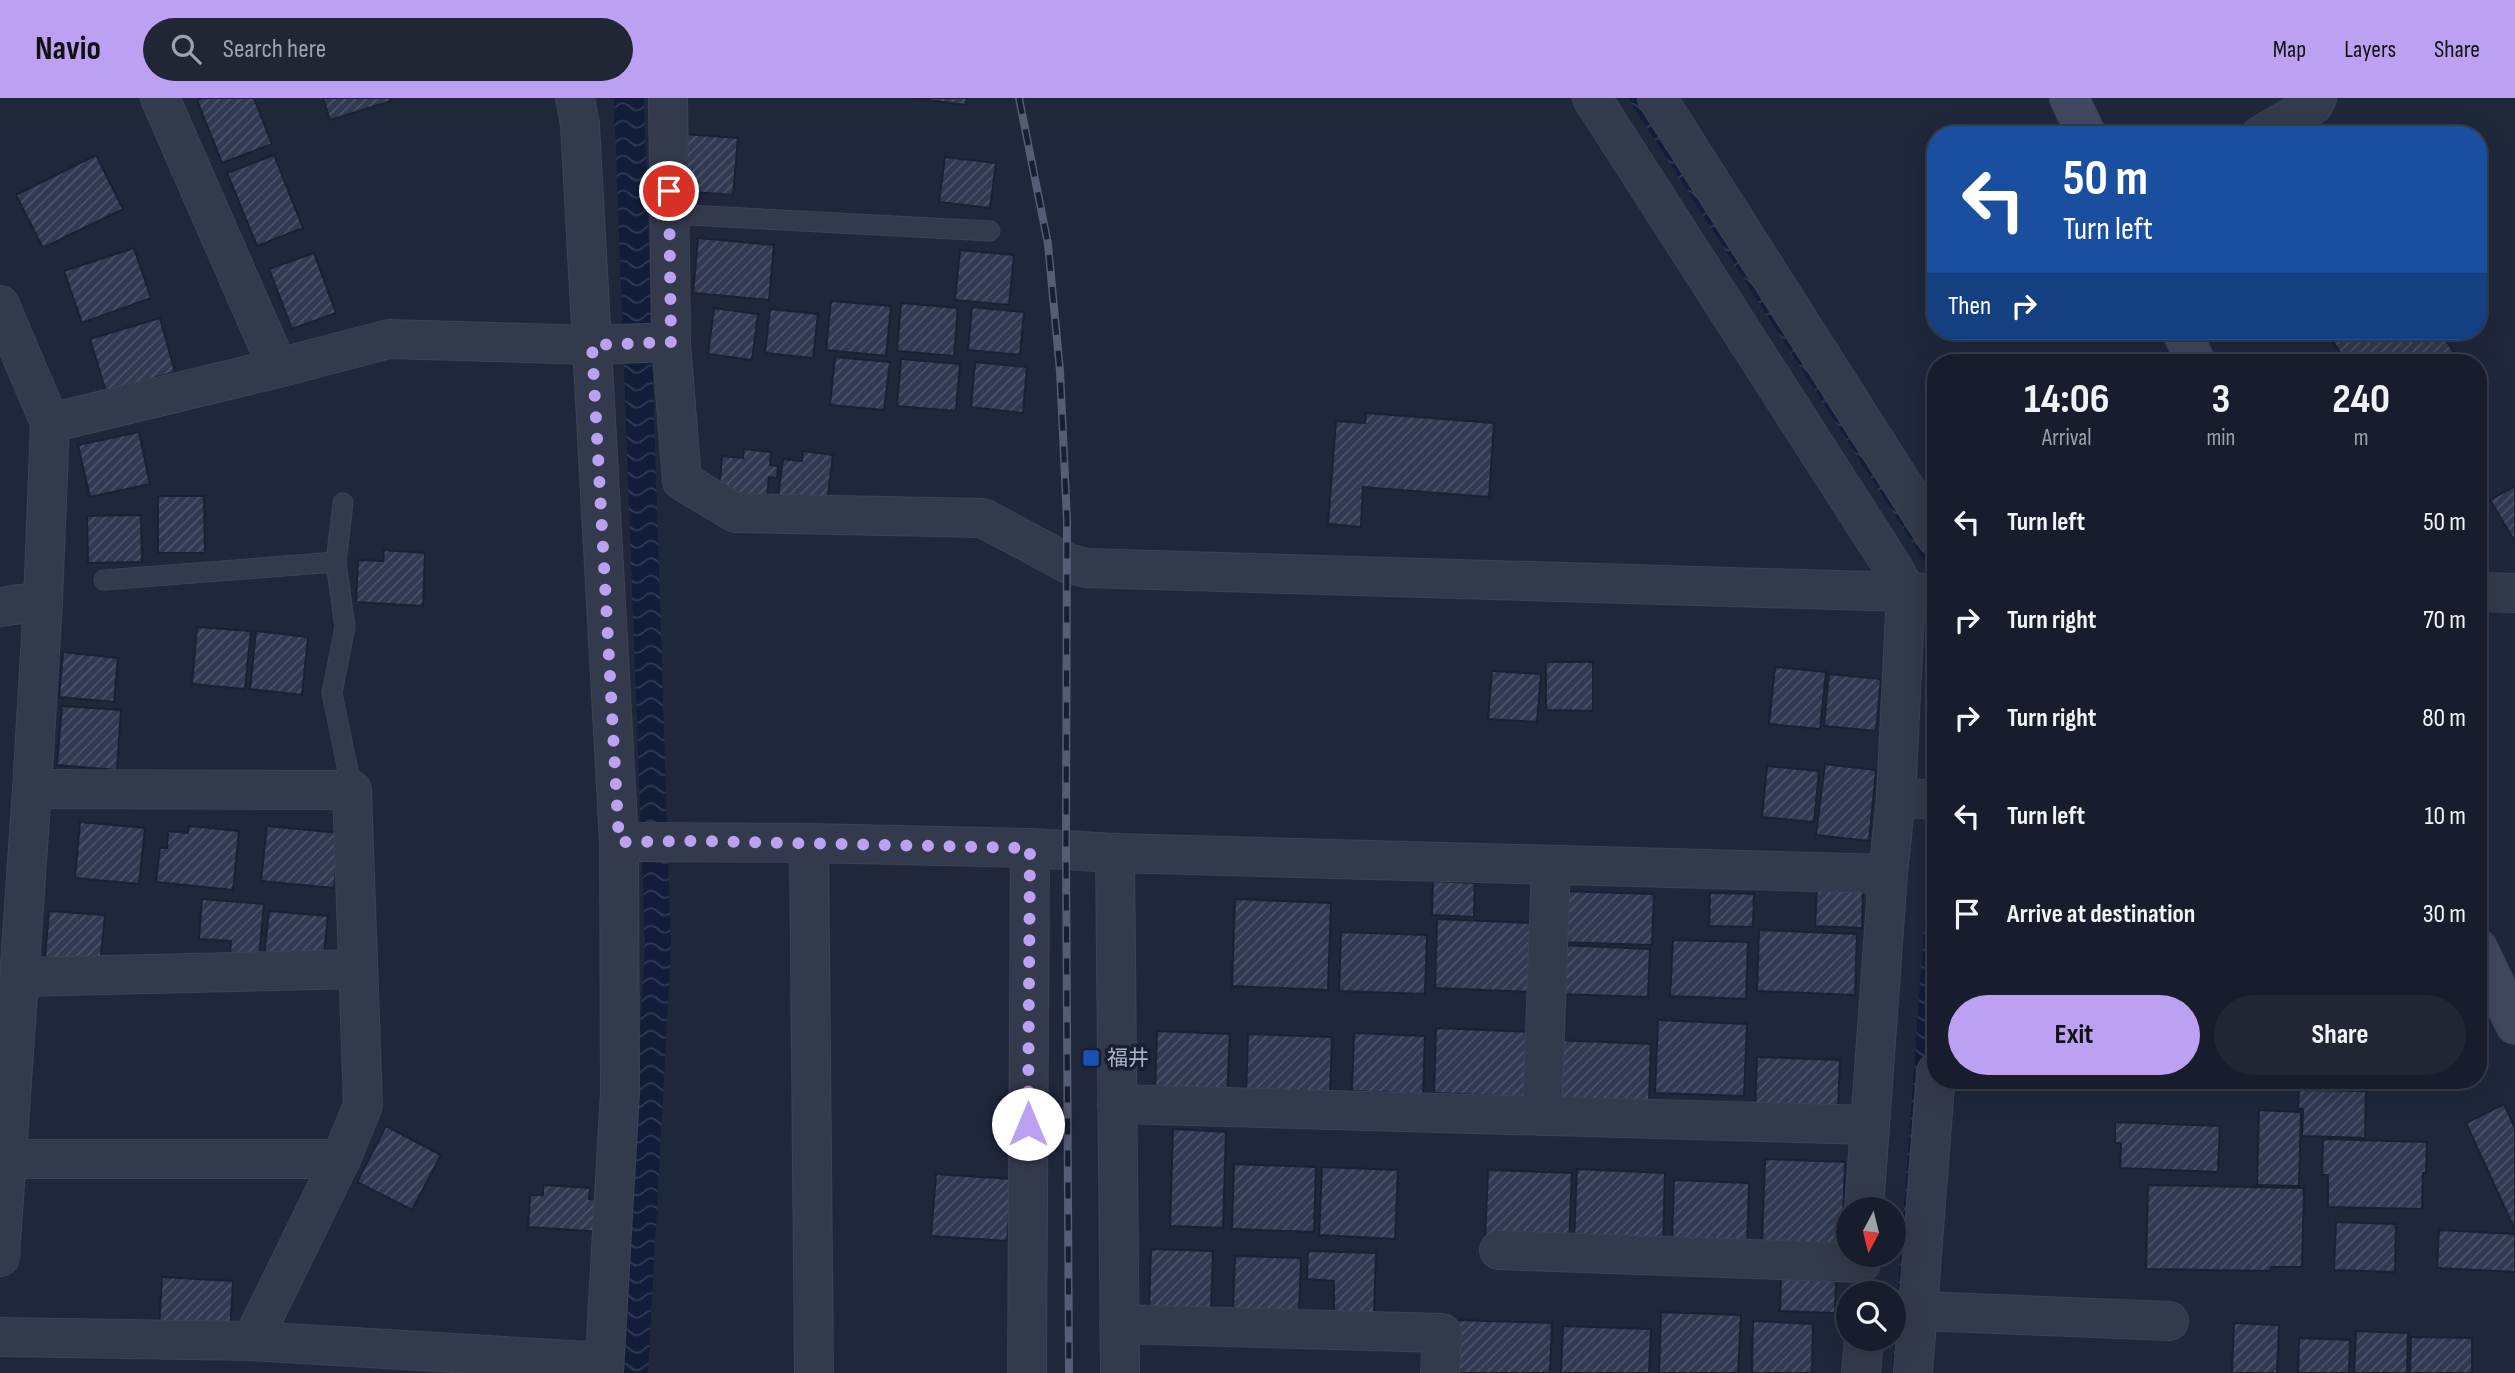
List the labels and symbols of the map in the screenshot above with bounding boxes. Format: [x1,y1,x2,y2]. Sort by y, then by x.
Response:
pin [639,161,699,221]
place label: 福井 [1107,1046,1149,1071]
marker: 福井 [1081,1048,1101,1068]
position arrow [991,1087,1065,1161]
north arrow [1836,1197,1906,1267]

